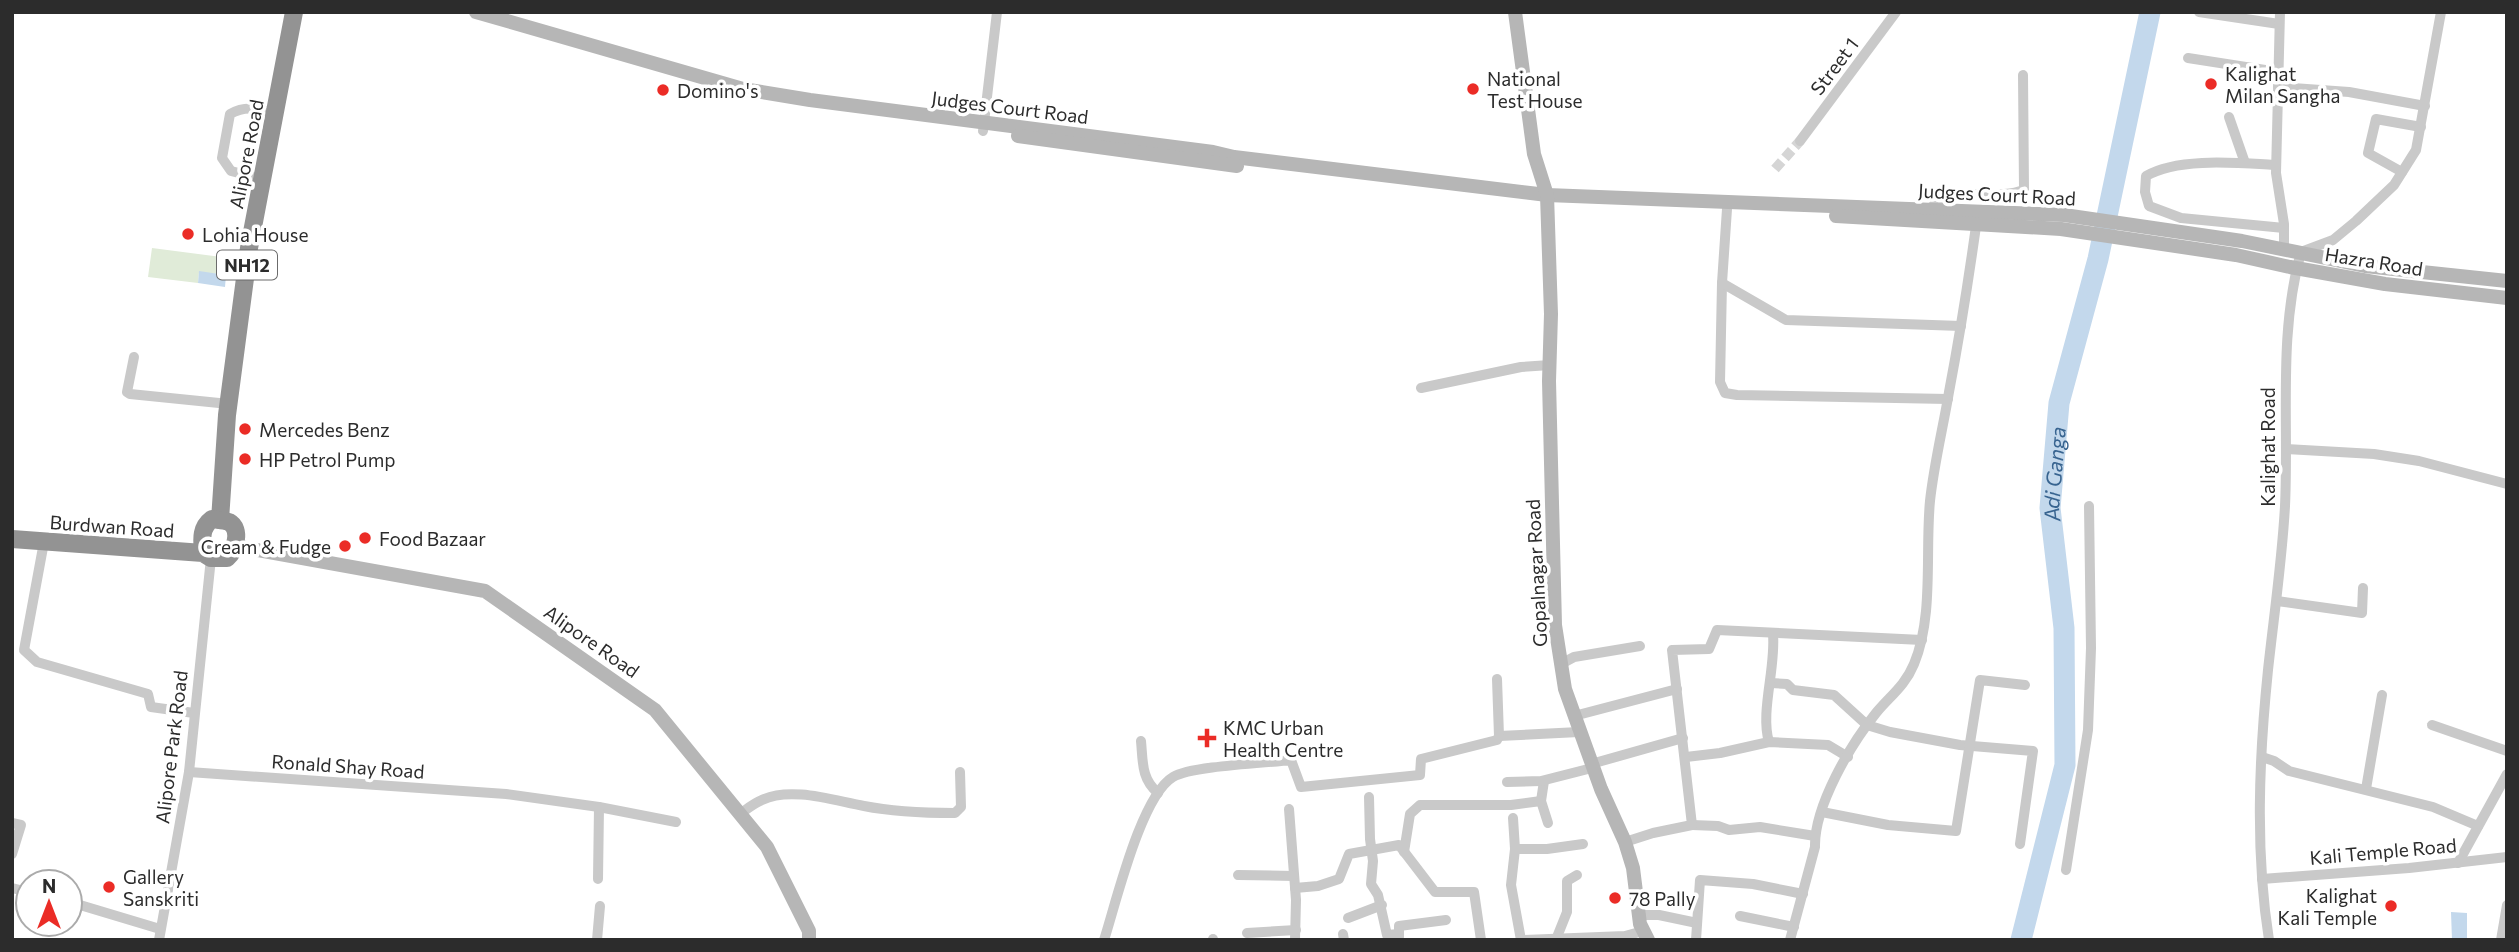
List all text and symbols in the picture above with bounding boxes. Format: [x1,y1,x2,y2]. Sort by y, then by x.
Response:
street label: Street 1 [1805,33,1863,99]
place label: Kalighat Milan Sangha [2225,62,2340,107]
place label: National Test House [1487,67,1583,112]
marker: Kalighat Milan Sangha [2203,76,2219,92]
place label: Domino's [677,79,759,102]
marker: National Test House [1465,81,1481,97]
marker: Domino's [655,82,671,98]
street label: Judges Court Road [930,86,1090,128]
street label: Alipore Road [224,97,268,211]
street label: Judges Court Road [1918,178,2076,210]
place label: Lohia House [202,223,308,246]
marker: Lohia House [180,226,196,242]
street label: Hazra Road [2323,242,2425,280]
road number: NH12 [217,250,277,279]
street label: Kalighat Road [2256,387,2279,507]
place label: Mercedes Benz [259,418,390,441]
marker: Mercedes Benz [237,421,253,437]
water label: Adi Ganga [2037,426,2069,525]
place label: HP Petrol Pump [259,448,396,471]
marker: HP Petrol Pump [237,451,253,467]
street label: Gopalnagar Road [1521,499,1551,647]
street label: Burdwan Road [49,510,175,542]
place label: Food Bazaar [379,527,486,550]
marker: Food Bazaar [357,530,373,546]
place label: Cream & Fudge [201,535,331,558]
marker: Cream & Fudge [337,538,353,554]
street label: Alipore Road [540,600,644,682]
street label: Alipore Park Road [150,669,192,825]
place label: KMC Urban Health Centre [1223,716,1343,761]
marker: KMC Urban Health Centre [1197,728,1217,748]
street label: Ronald Shay Road [271,749,425,783]
street label: Kali Temple Road [2309,833,2457,869]
place label: Gallery Sanskriti [123,865,199,910]
north arrow [14,868,84,938]
text: N [42,874,56,897]
marker: Gallery Sanskriti [101,879,117,895]
place label: Kalighat Kali Temple [2278,884,2377,929]
place label: 78 Pally [1629,887,1696,910]
marker: 78 Pally [1607,890,1623,906]
marker: Kalighat Kali Temple [2383,898,2399,914]

